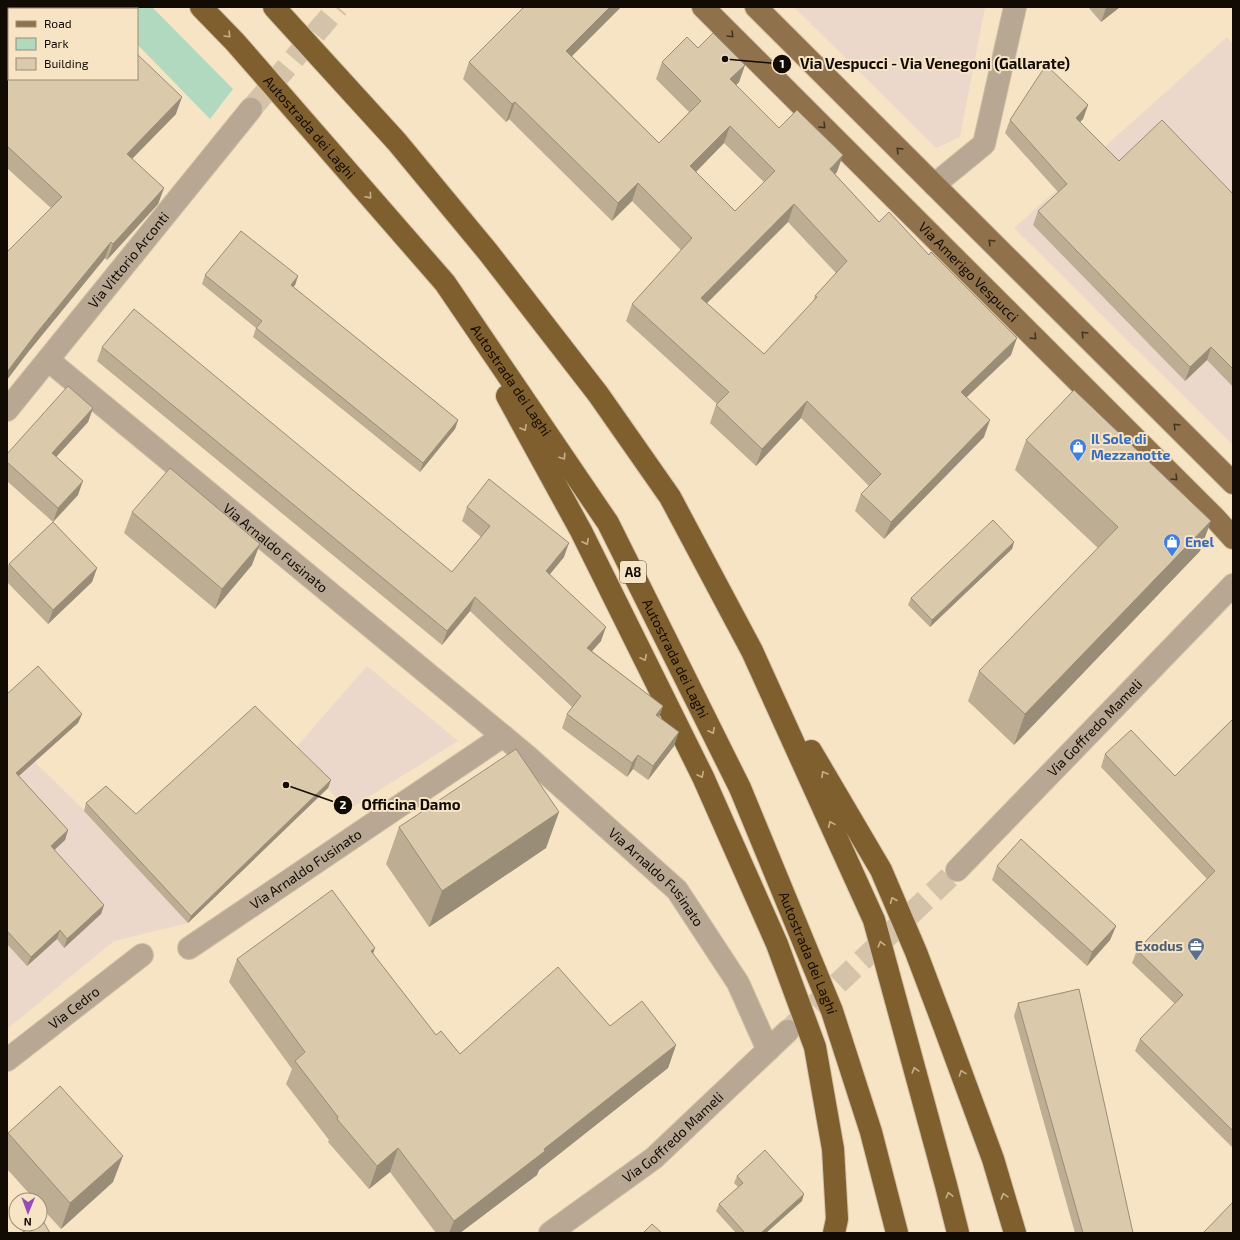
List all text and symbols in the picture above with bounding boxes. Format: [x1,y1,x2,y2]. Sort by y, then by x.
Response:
legend [8,8,138,80]
text: Road [44,16,72,30]
one-way arrow [223,30,231,38]
one-way arrow [726,30,734,38]
text: Park [44,36,69,50]
callout: Via Vespucci - Via Venegoni (Gallarate) [772,51,1079,78]
text: Via Vespucci - Via Venegoni (Gallarate) [800,54,1070,72]
text: Building [44,56,89,70]
text: 1 [779,56,785,70]
street label: Autostrada dei Laghi [260,72,359,182]
one-way arrow [818,121,826,129]
one-way arrow [897,147,904,155]
one-way arrow [364,191,371,199]
street label: Via Vittorio Arconti [84,208,172,311]
street label: Via Amerigo Vespucci [915,218,1022,325]
one-way arrow [989,239,996,247]
street label: Autostrada dei Laghi [468,321,555,439]
one-way arrow [1081,331,1089,339]
one-way arrow [1029,332,1036,340]
one-way arrow [1173,423,1181,431]
one-way arrow [519,424,527,431]
place label: Il Sole di Mezzanotte [1091,430,1171,463]
shop icon: Il Sole di Mezzanotte [1068,437,1088,462]
one-way arrow [558,453,566,460]
one-way arrow [1170,474,1178,481]
street label: Via Arnaldo Fusinato [220,499,332,596]
shop icon: Enel [1162,532,1182,557]
place label: Enel [1185,533,1214,550]
one-way arrow [581,538,589,545]
road number: A8 [620,561,646,583]
street label: Autostrada dei Laghi [639,596,713,721]
one-way arrow [639,654,647,662]
street label: Via Goffredo Mameli [1043,675,1145,780]
one-way arrow [707,726,715,734]
one-way arrow [696,771,704,778]
one-way arrow [822,771,829,778]
callout: Officina Damo [333,791,468,818]
text: Officina Damo [362,795,461,813]
text: 2 [340,797,347,811]
one-way arrow [828,821,836,829]
street label: Via Arnaldo Fusinato [605,824,708,929]
street label: Via Arnaldo Fusinato [247,825,365,912]
street label: Autostrada dei Laghi [776,889,841,1016]
one-way arrow [890,896,898,903]
office icon: Exodus [1186,936,1206,961]
place label: Exodus [1135,937,1183,954]
one-way arrow [877,941,885,947]
street label: Via Cedro [45,982,103,1032]
one-way arrow [911,1066,920,1073]
one-way arrow [958,1069,966,1076]
street label: Via Goffredo Mameli [619,1088,726,1186]
north arrow [8,1192,48,1232]
one-way arrow [945,1192,954,1199]
one-way arrow [1000,1192,1009,1199]
text: N [24,1216,32,1229]

